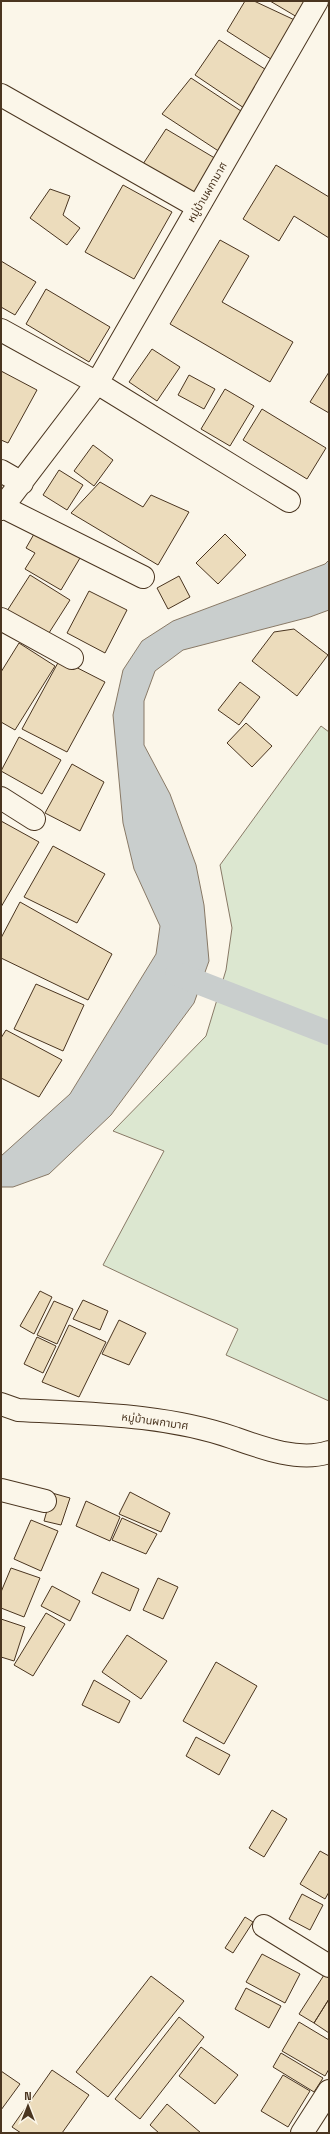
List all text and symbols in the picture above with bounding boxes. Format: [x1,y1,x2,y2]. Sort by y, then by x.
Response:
street label: หมู่บ้านผกามาศ [184,159,230,225]
street label: หมู่บ้านผกามาศ [121,1409,189,1433]
north arrow [8,2086,48,2126]
text: N [24,2089,32,2103]

